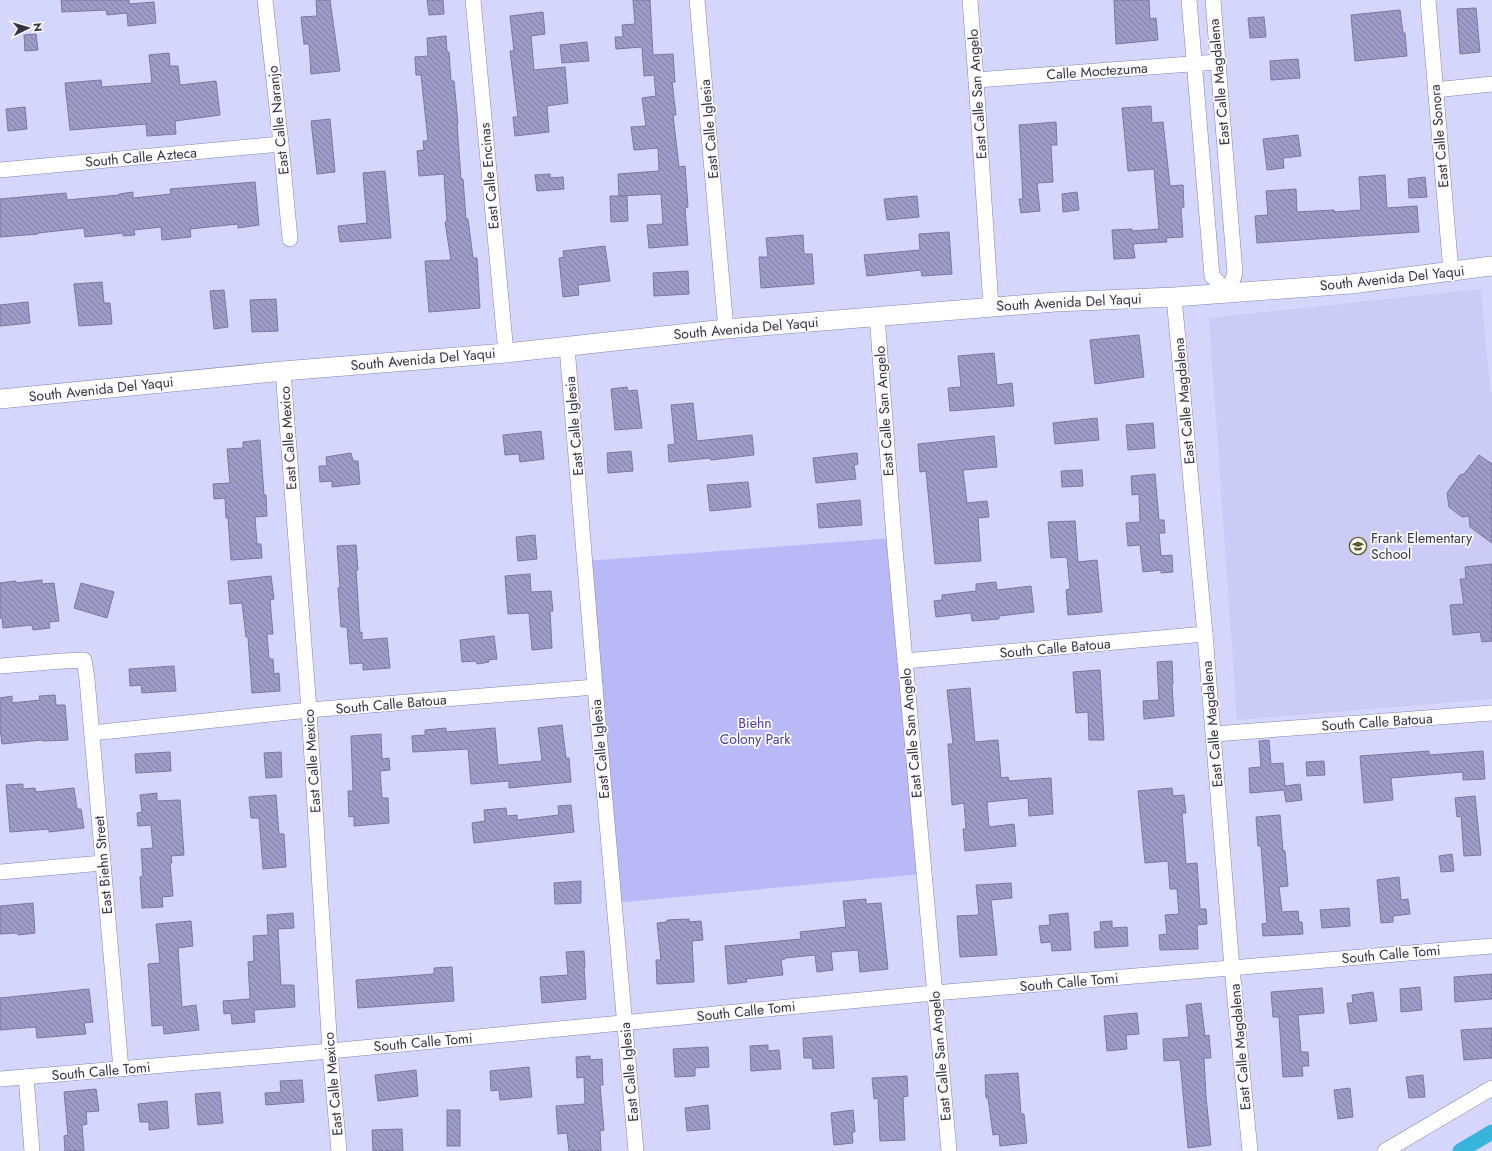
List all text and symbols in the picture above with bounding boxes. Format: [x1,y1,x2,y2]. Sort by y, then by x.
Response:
north arrow [8,8,48,48]
street label: East Calle Magdalena [1203,18,1235,146]
text: N [30,22,46,32]
street label: East Calle San Angelo [962,28,992,160]
street label: Calle Moctezuma [1046,57,1148,85]
street label: East Calle Naranjo [262,64,294,175]
street label: East Calle Iglesia [695,78,723,180]
street label: East Calle Sonora [1425,83,1453,189]
street label: East Calle Encinas [474,122,504,230]
street label: South Calle Azteca [84,142,198,172]
street label: South Avenida Del Yaqui [1319,260,1465,296]
street label: South Avenida Del Yaqui [996,288,1142,316]
street label: South Avenida Del Yaqui [673,312,819,344]
street label: East Calle Magdalena [1168,337,1200,465]
street label: South Avenida Del Yaqui [350,343,496,375]
street label: East Calle San Angelo [869,345,899,477]
street label: South Avenida Del Yaqui [28,371,174,407]
street label: East Calle Iglesia [560,375,588,477]
street label: East Calle Mexico [274,385,302,491]
place label: Frank Elementary School [1371,528,1473,564]
school or university icon: Frank Elementary School [1348,536,1368,556]
street label: South Calle Batoua [999,633,1111,663]
street label: East Calle Magdalena [1196,660,1228,788]
street label: East Calle San Angelo [895,667,927,799]
street label: South Calle Batoua [335,689,447,719]
street label: East Calle Iglesia [586,698,614,800]
street label: East Calle Mexico [298,708,326,814]
street label: South Calle Batoua [1321,708,1433,736]
park label: Biehn Colony Park [720,713,791,749]
street label: East Biehn Street [89,814,117,915]
street label: South Calle Tomi [1341,940,1441,968]
street label: South Calle Tomi [1019,968,1119,996]
street label: East Calle Magdalena [1224,983,1256,1111]
street label: East Calle San Angelo [924,990,956,1122]
street label: South Calle Tomi [696,996,796,1026]
street label: East Calle Iglesia [615,1021,643,1123]
street label: South Calle Tomi [373,1028,473,1056]
street label: East Calle Mexico [318,1031,347,1137]
street label: South Calle Tomi [51,1057,151,1085]

